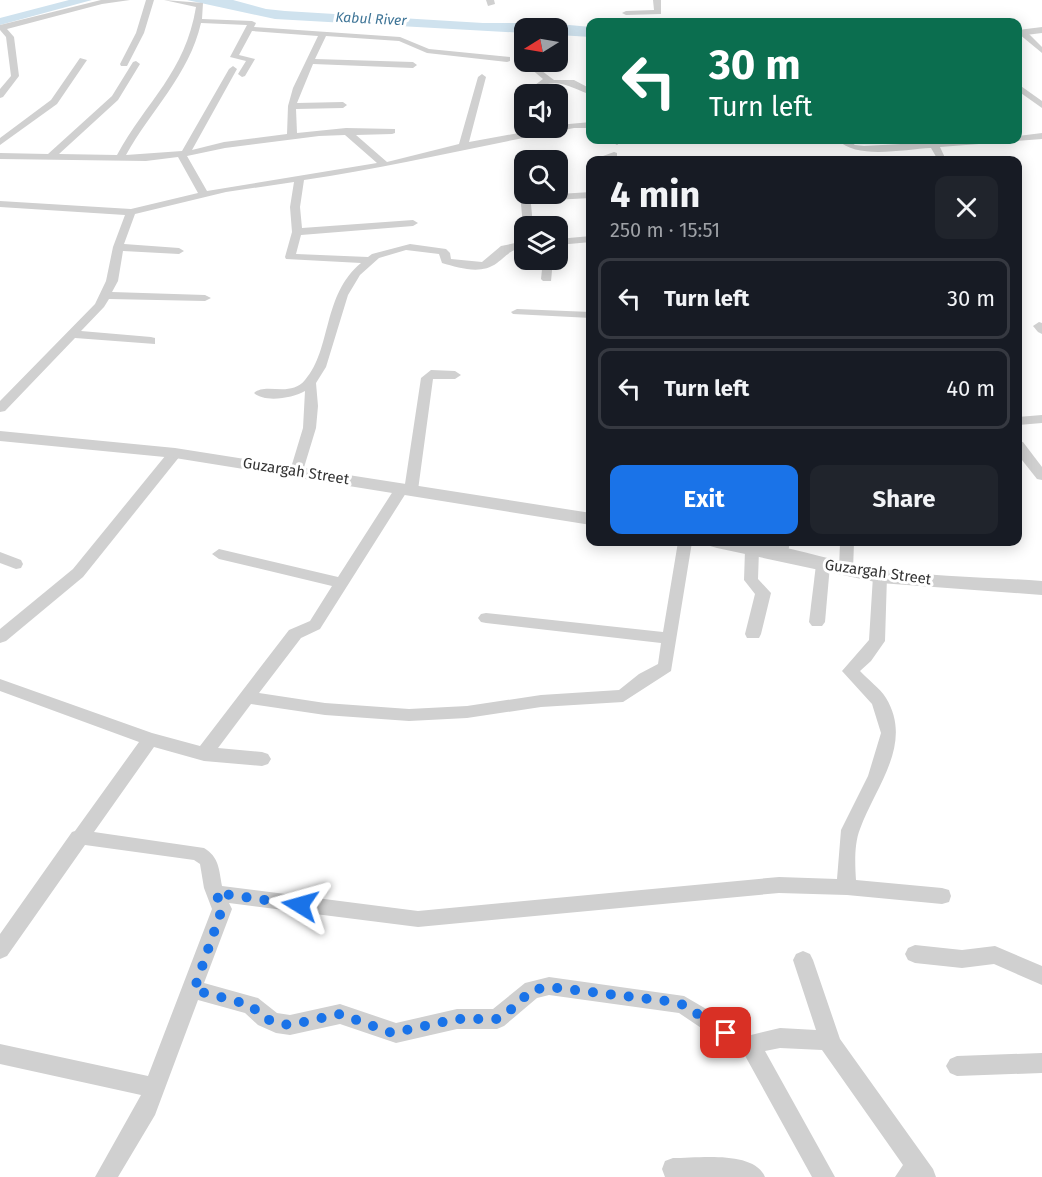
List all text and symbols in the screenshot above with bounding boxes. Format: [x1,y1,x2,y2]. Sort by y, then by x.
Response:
water label: Kabul River [335,9,408,29]
north arrow [514,18,568,72]
map controls [514,18,568,270]
text: 30 m [709,40,801,90]
icon: left [610,42,688,120]
button: sound [514,84,568,138]
text: Turn left [709,91,812,123]
button: search [514,150,568,204]
text: 4 min [610,173,700,217]
button: close [935,176,998,239]
button: layers [514,216,568,270]
text: 250 m · 15:51 [610,218,720,242]
icon: left [613,282,646,315]
text: Turn left [664,285,749,312]
text: 30 m [947,285,995,312]
icon: left [613,372,646,405]
text: Turn left [664,375,749,402]
text: 40 m [946,375,995,402]
street label: Guzargah Street [242,454,351,488]
button: Exit [610,465,798,534]
button: Share [810,465,998,534]
street label: Guzargah Street [824,556,933,588]
position arrow [268,873,332,937]
pin [700,1007,751,1058]
icon: arrive [709,1016,742,1049]

